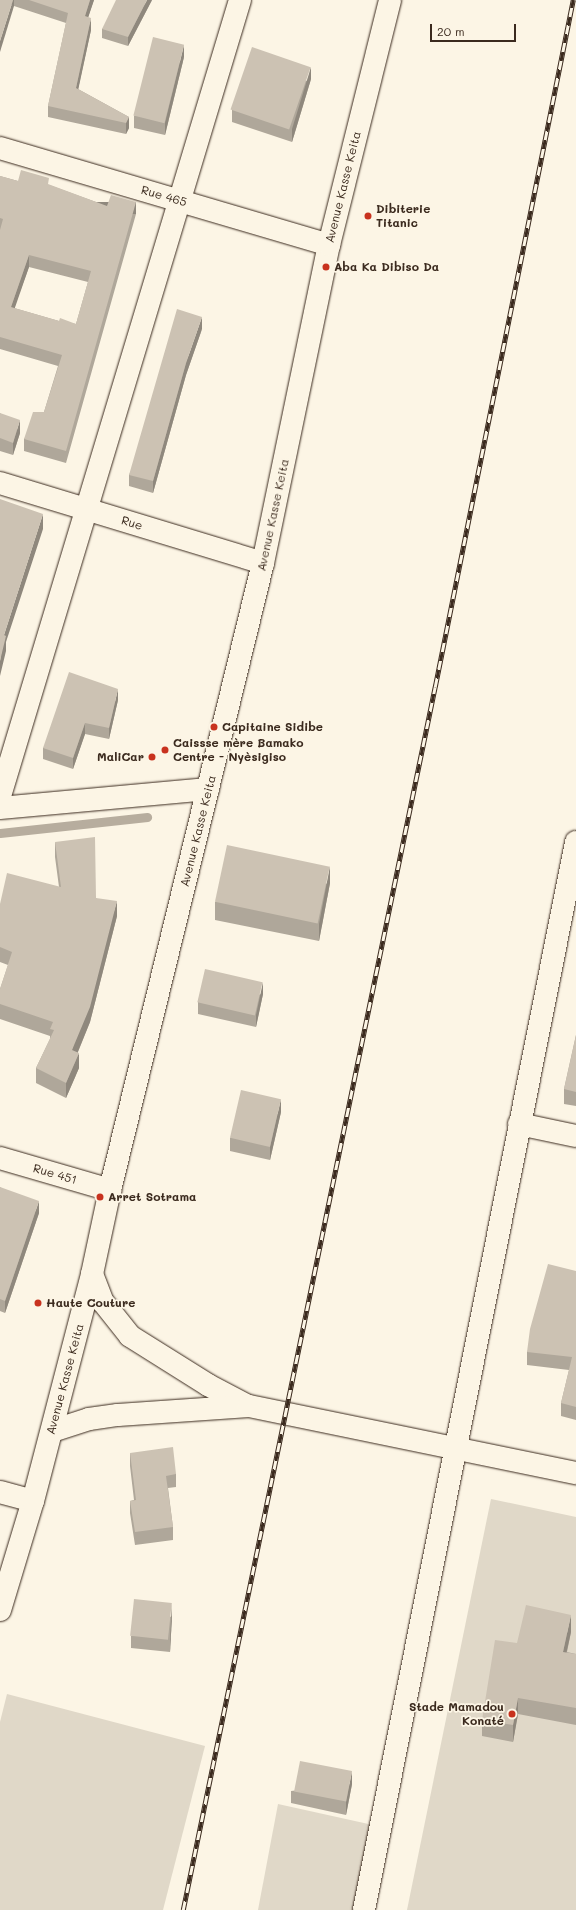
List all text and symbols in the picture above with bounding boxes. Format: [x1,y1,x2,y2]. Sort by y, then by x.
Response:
scale bar [432,16,518,42]
text: 20 m [437,23,465,39]
street label: Avenue Kasse Keita [322,130,364,244]
street label: Rue 465 [140,183,188,209]
place label: Dibiterie Titanic [376,202,430,230]
marker: Dibiterie Titanic [363,211,373,221]
place label: Aba Ka Dibiso Da [334,260,439,274]
marker: Aba Ka Dibiso Da [321,262,331,272]
street label: Avenue Kasse Keita [254,458,292,572]
street label: Rue [120,513,144,533]
place label: Capitaine Sidibe [222,720,323,734]
marker: Capitaine Sidibe [209,722,219,732]
place label: Caissse mère Bamako Centre - Nyèsigiso [173,736,303,764]
marker: Caissse mère Bamako Centre - Nyèsigiso [160,745,170,755]
place label: MaliCar [97,750,144,764]
marker: MaliCar [147,752,157,762]
street label: Avenue Kasse Keita [177,774,219,888]
street label: Rue 451 [31,1161,79,1187]
place label: Arret Sotrama [108,1190,196,1204]
marker: Arret Sotrama [95,1192,105,1202]
place label: Haute Couture [46,1296,135,1310]
marker: Haute Couture [33,1298,43,1308]
street label: Avenue Kasse Keita [43,1322,87,1436]
place label: Stade Mamadou Konaté [409,1700,504,1728]
marker: Stade Mamadou Konaté [507,1709,517,1719]

